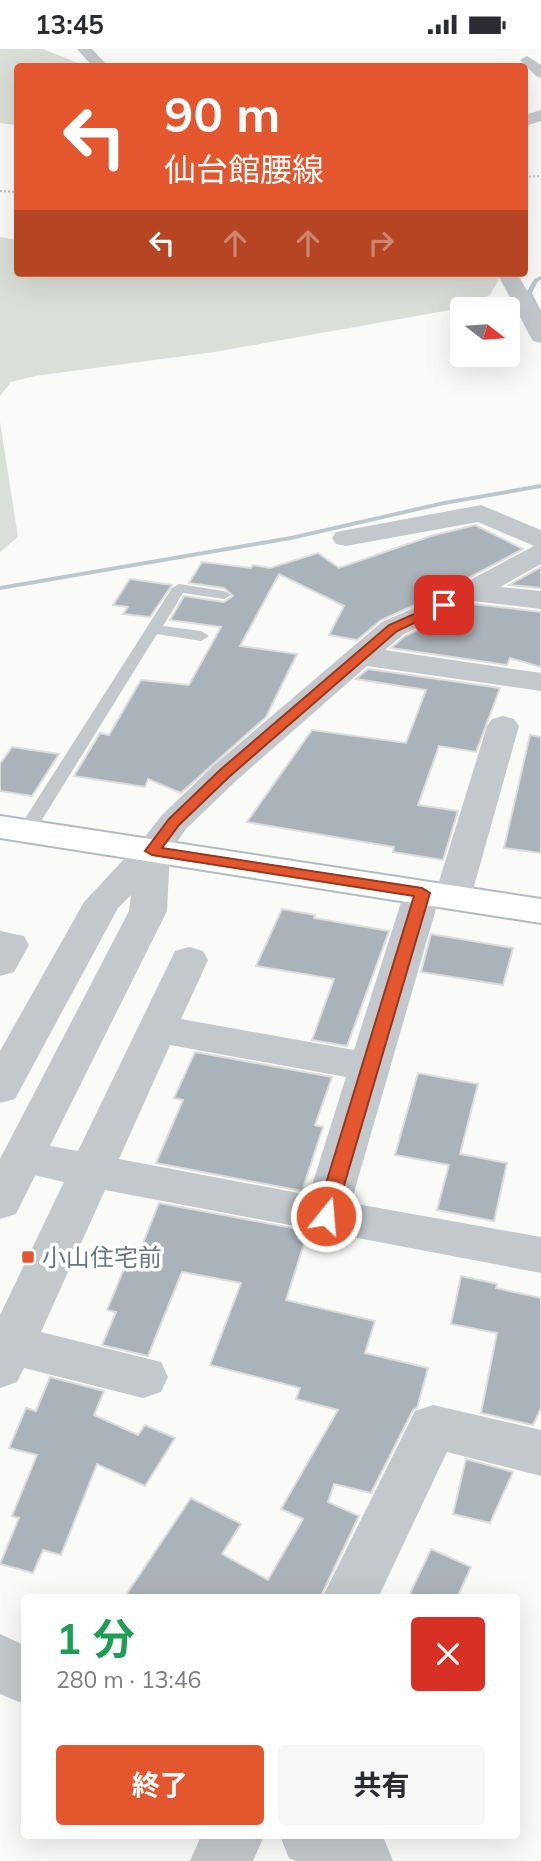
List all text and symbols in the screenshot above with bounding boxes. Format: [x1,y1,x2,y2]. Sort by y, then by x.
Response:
text: 13:45 [35,8,104,41]
text: 90 m [164,83,280,144]
icon: left [49,91,140,182]
text: 仙台館腰線 [164,149,324,189]
icon: left [143,224,181,262]
icon: ahead [216,224,254,262]
icon: ahead [289,224,327,262]
icon: right [362,224,400,262]
north arrow [450,297,520,367]
map controls [450,297,520,367]
pin [414,575,474,635]
icon: arrive [425,586,463,624]
position arrow [289,1179,363,1253]
place label: 小山住宅前 [42,1242,162,1272]
marker: 小山住宅前 [20,1249,36,1265]
text: 1 分 [56,1612,135,1665]
button: close [411,1617,485,1691]
text: 280 m · 13:46 [56,1665,201,1694]
button: 終了 [56,1745,264,1825]
button: 共有 [278,1745,485,1825]

